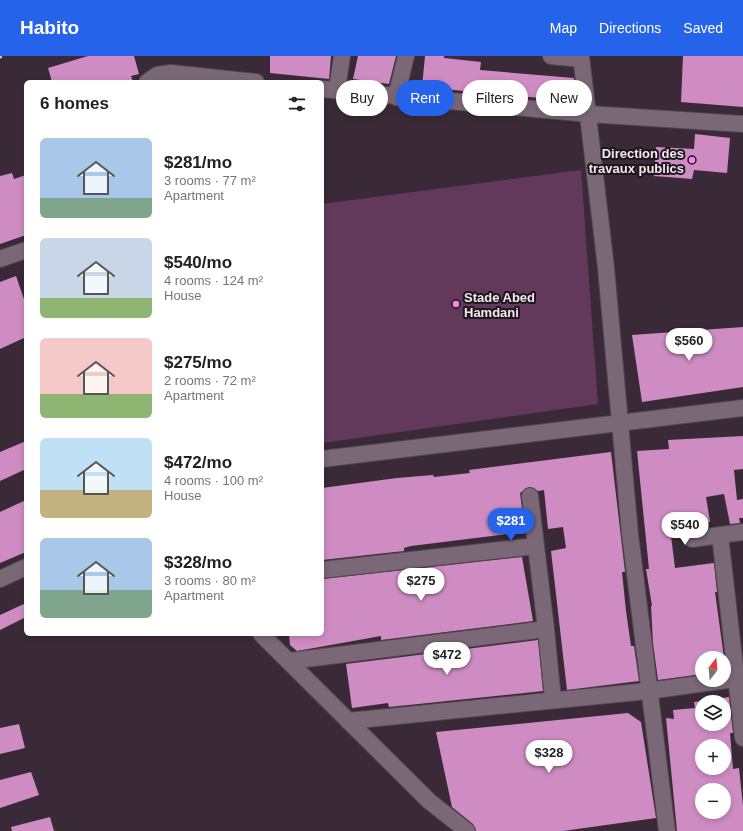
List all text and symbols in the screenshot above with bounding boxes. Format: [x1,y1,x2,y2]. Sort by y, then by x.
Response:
text: Habito [20,17,79,38]
text: Map [550,20,577,36]
text: Directions [599,20,661,36]
text: Saved [683,20,723,36]
chip: Buy [336,80,388,116]
chip: Rent [396,80,454,116]
chip: Filters [462,80,528,116]
chip: New [536,80,592,116]
icon: filters [286,93,308,115]
text: 6 homes [40,94,109,113]
place label: Direction des travaux publics [589,146,684,176]
text: $281/mo [164,153,232,172]
icon: home [72,154,120,202]
marker: Direction des travaux publics [687,155,697,165]
text: 3 rooms · 77 m² [164,173,256,188]
text: Apartment [164,188,224,203]
text: $540/mo [164,253,232,272]
icon: home [72,254,120,302]
text: 4 rooms · 124 m² [164,273,263,288]
text: House [164,288,202,303]
place label: Stade Abed Hamdani [464,290,535,320]
marker: Stade Abed Hamdani [451,299,461,309]
pin: $560 [665,328,713,362]
text: $560 [675,333,703,348]
text: $275/mo [164,353,232,372]
icon: home [72,354,120,402]
text: 2 rooms · 72 m² [164,373,256,388]
text: Apartment [164,388,224,403]
text: $472/mo [164,453,232,472]
icon: home [72,454,120,502]
text: 4 rooms · 100 m² [164,473,263,488]
text: House [164,488,202,503]
pin: $281 [487,508,535,542]
pin: $540 [661,512,709,546]
text: $281 [497,513,525,528]
text: $540 [671,517,699,532]
text: $328/mo [164,553,232,572]
icon: home [72,554,120,602]
pin: $275 [397,568,445,602]
text: 3 rooms · 80 m² [164,573,256,588]
text: $275 [407,573,435,588]
text: Apartment [164,588,224,603]
pin: $472 [423,642,471,676]
text: $472 [433,647,461,662]
north arrow [695,651,731,687]
map controls [695,651,731,819]
button: layers [695,695,731,731]
button: + [695,739,731,775]
pin: $328 [525,740,573,774]
text: $328 [535,745,563,760]
button: − [695,783,731,819]

